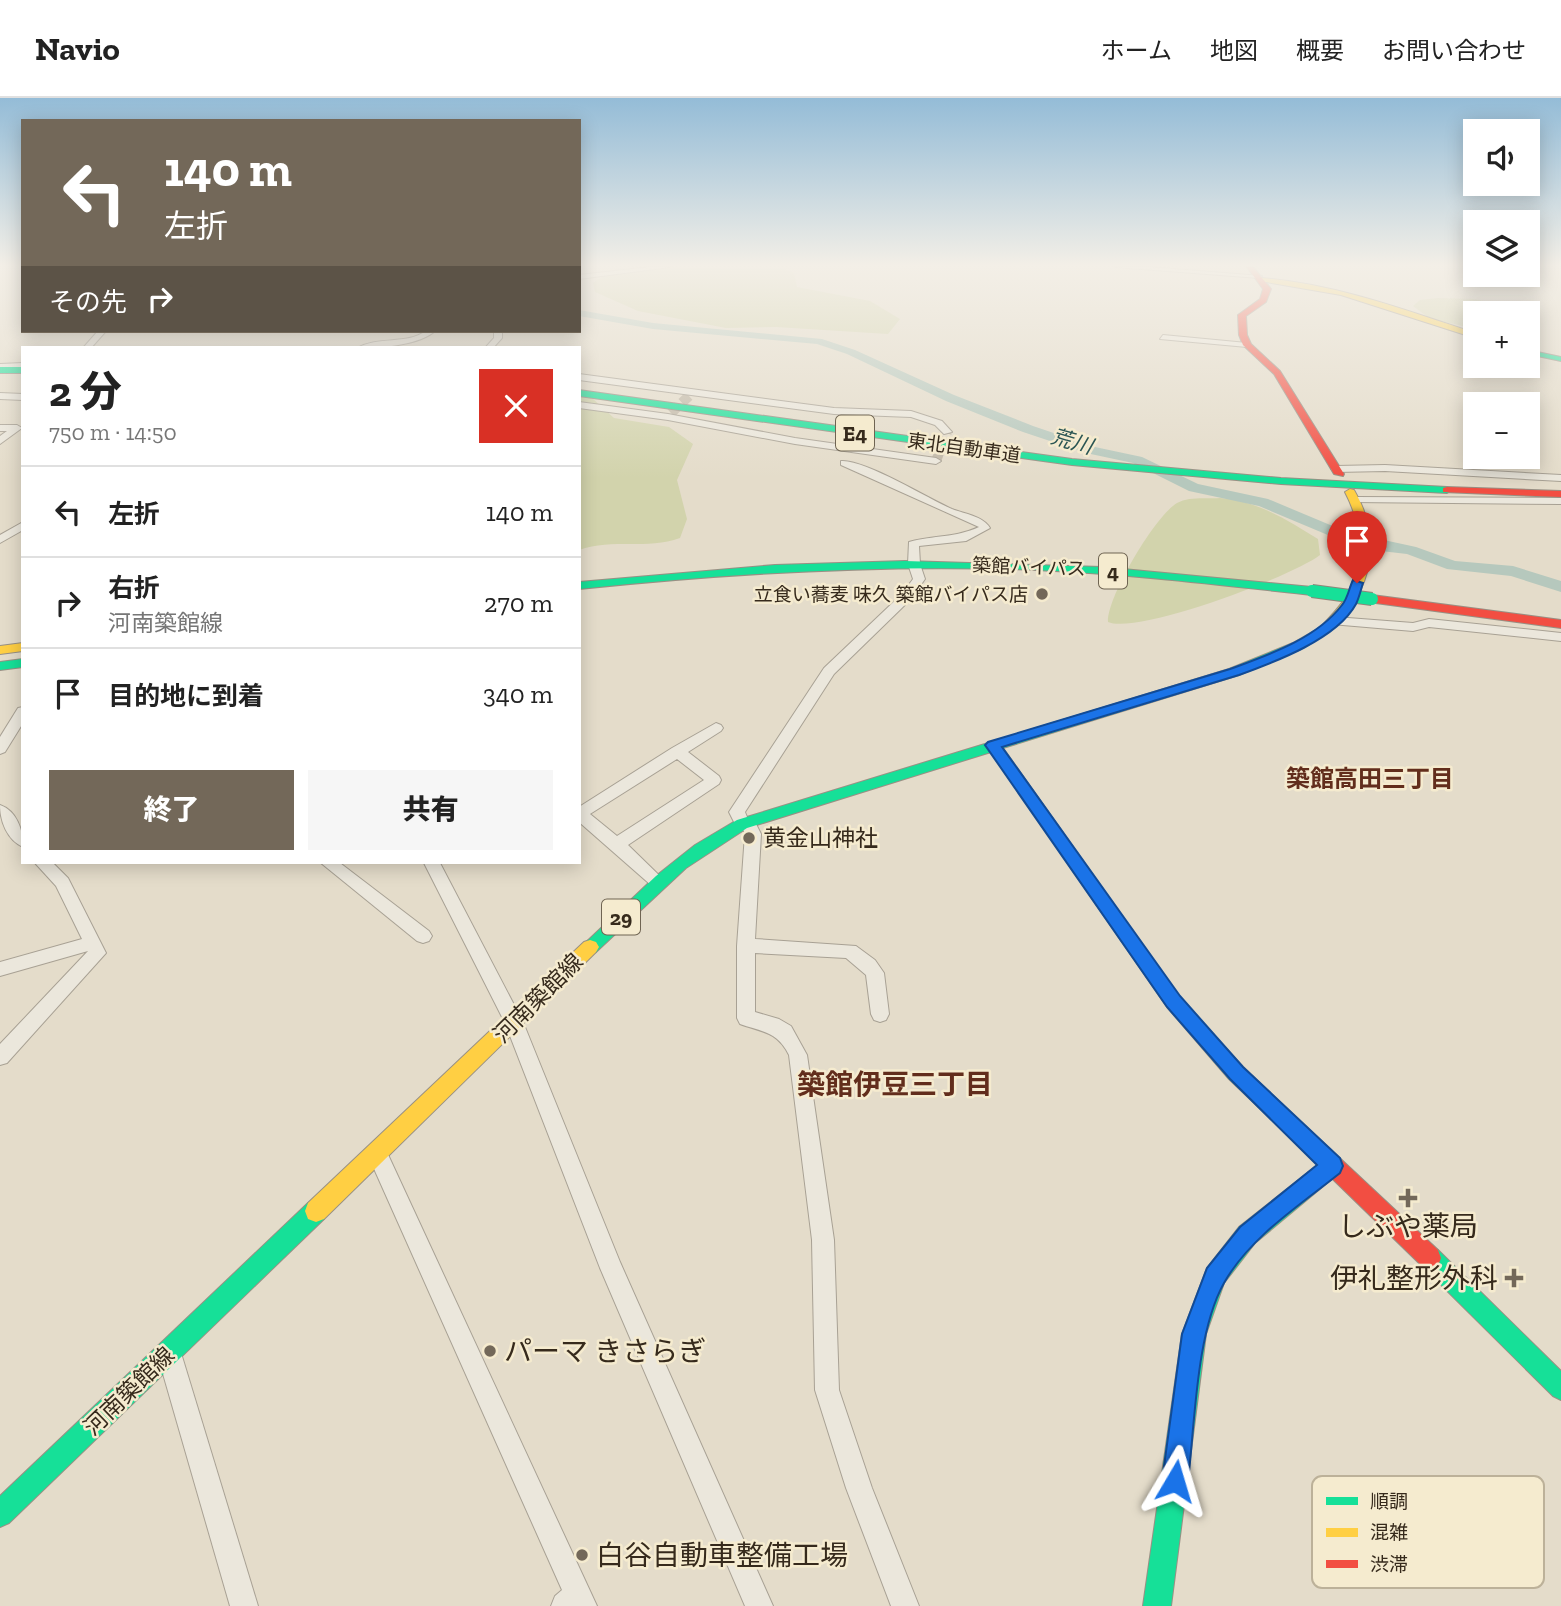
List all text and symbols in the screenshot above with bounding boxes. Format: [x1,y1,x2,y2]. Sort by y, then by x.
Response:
text: Navio [35,29,120,68]
text: ホーム [1101,36,1172,65]
text: 地図 [1210,36,1258,65]
text: 概要 [1296,36,1344,65]
text: お問い合わせ [1382,36,1526,65]
map controls [1463,119,1540,469]
button: sound [1463,119,1540,196]
text: 140 m [164,140,292,199]
icon: left [49,147,140,238]
text: 左折 [164,207,228,245]
button: layers [1463,210,1540,287]
icon: right [141,280,179,318]
text: その先 [49,286,127,318]
button: + [1463,301,1540,378]
text: 2 分 [49,366,121,417]
button: close [479,369,553,443]
button: − [1463,392,1540,469]
road number: E4 [836,416,874,450]
text: 750 m · 14:50 [49,418,177,446]
water label: 荒川 [1048,423,1098,459]
street label: 東北自動車道 [906,429,1022,467]
icon: left [49,493,87,531]
text: 140 m [486,496,553,528]
text: 左折 [108,498,160,530]
pin [1327,511,1387,583]
icon: arrive [1338,522,1376,560]
street label: 築館バイパス [972,554,1086,580]
road number: 4 [1099,554,1127,588]
text: 右折 [108,572,160,604]
place label: 立食い蕎麦 味久 築館バイパス店 [754,583,1028,606]
icon: right [49,584,87,622]
marker: 立食い蕎麦 味久 築館バイパス店 [1034,586,1050,602]
text: 270 m [484,587,553,619]
text: 河南築館線 [108,609,223,637]
icon: arrive [49,675,87,713]
text: 340 m [483,678,553,710]
text: 目的地に到着 [108,680,264,712]
district label: 築館高田三丁目 [1286,764,1454,793]
button: 終了 [49,770,294,850]
button: 共有 [308,770,553,850]
place label: 黄金山神社 [763,824,878,852]
marker: 黄金山神社 [741,830,757,846]
road number: 29 [602,900,640,934]
street label: 河南築館線 [487,947,589,1049]
district label: 築館伊豆三丁目 [797,1068,993,1101]
marker: しぶや薬局 [1400,1190,1416,1206]
place label: しぶや薬局 [1338,1210,1478,1243]
place label: 伊礼整形外科 [1330,1262,1498,1295]
marker: 伊礼整形外科 [1504,1268,1524,1288]
place label: パーマ きさらぎ [504,1335,706,1368]
street label: 河南築館線 [78,1341,180,1441]
marker: パーマ きさらぎ [482,1343,498,1359]
position arrow [1138,1444,1212,1518]
legend [1312,1476,1544,1588]
text: 順調 [1370,1490,1408,1513]
text: 混雑 [1370,1521,1408,1544]
place label: 白谷自動車整備工場 [596,1539,848,1572]
marker: 白谷自動車整備工場 [574,1547,590,1563]
text: 渋滞 [1370,1553,1408,1576]

